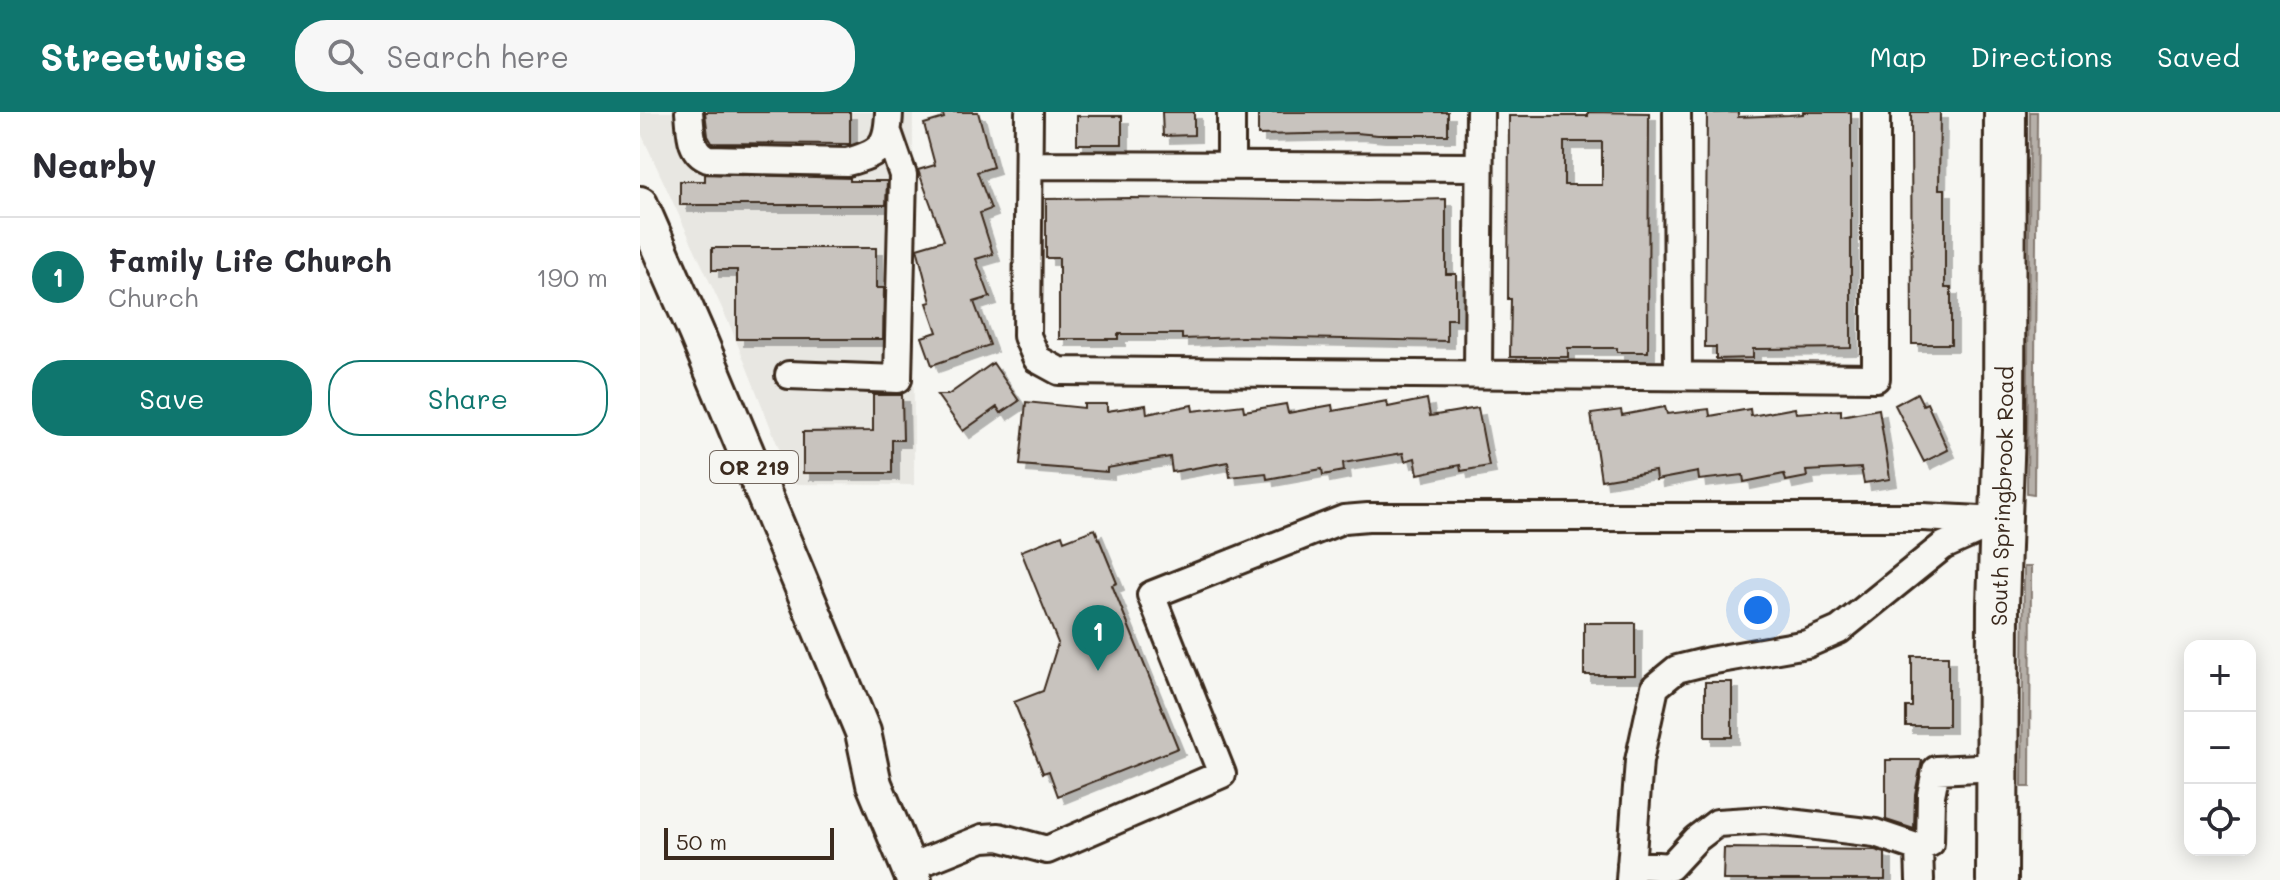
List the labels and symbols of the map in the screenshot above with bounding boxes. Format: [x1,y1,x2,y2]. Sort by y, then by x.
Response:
street label: South Springbrook Road [1983,366,2019,626]
road number: OR 219 [710,451,798,483]
your location [1738,590,1778,630]
pin: 1 [1072,605,1124,671]
scale bar [664,824,834,860]

